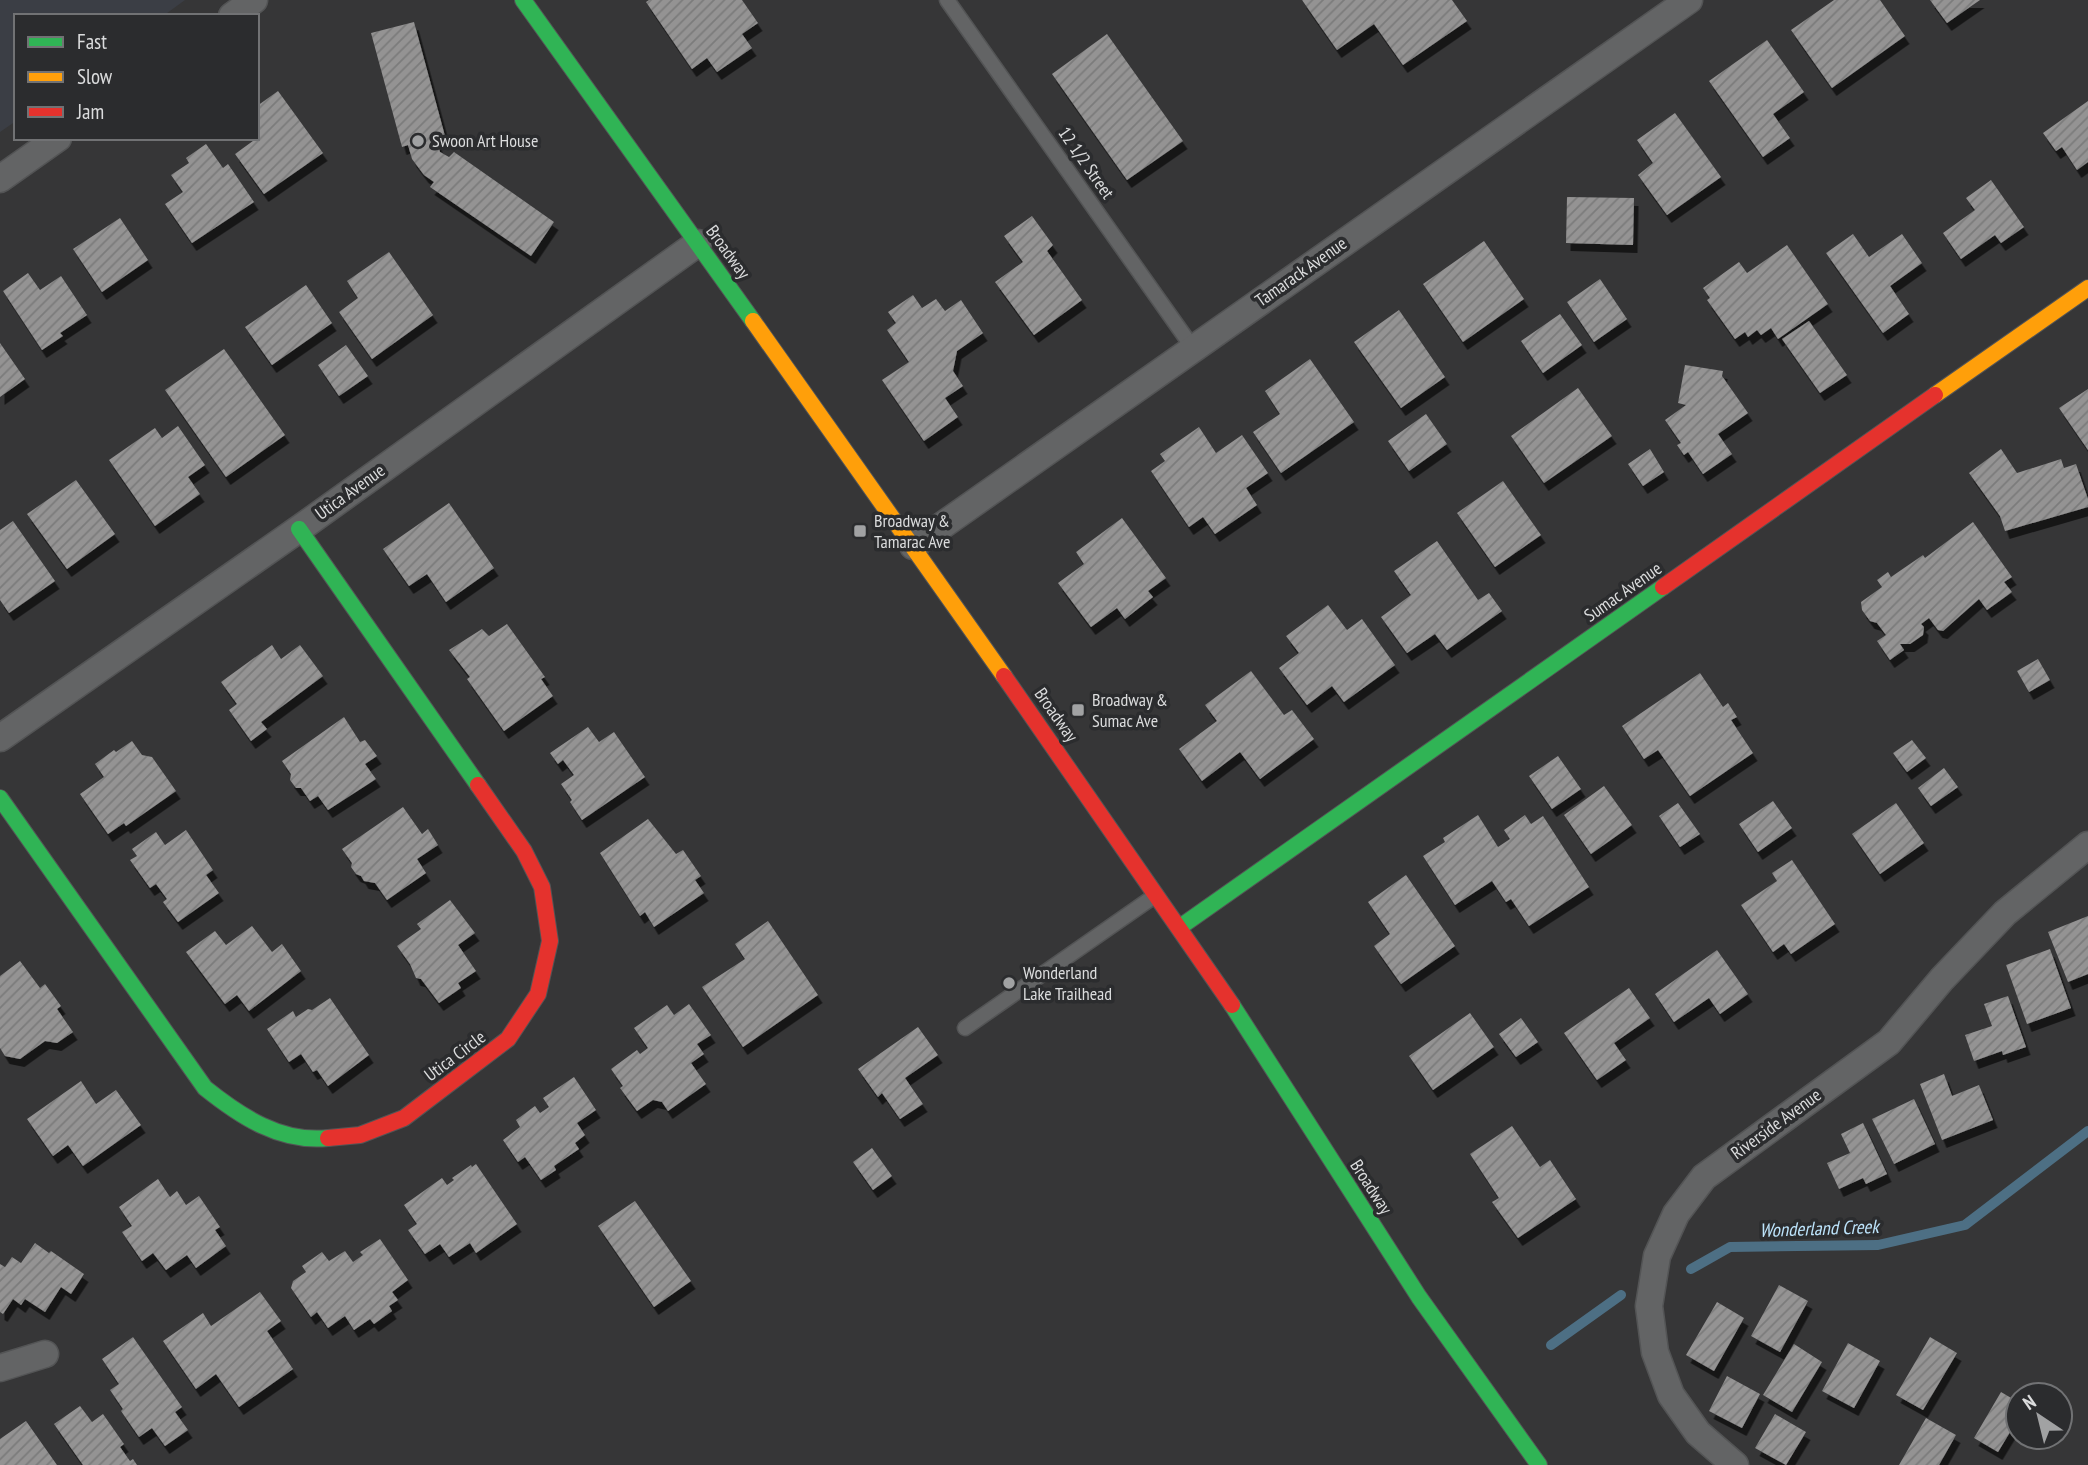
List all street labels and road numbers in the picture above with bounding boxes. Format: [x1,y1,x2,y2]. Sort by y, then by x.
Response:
street label: 12 1/2 Street [1053,122,1120,203]
street label: Broadway [701,220,756,283]
street label: Tamarack Avenue [1250,232,1351,312]
street label: Utica Avenue [310,459,389,525]
street label: Sumac Avenue [1580,557,1666,627]
street label: Broadway [1030,683,1083,746]
street label: Utica Circle [420,1025,490,1086]
street label: Riverside Avenue [1726,1083,1825,1164]
street label: Broadway [1345,1155,1398,1219]

